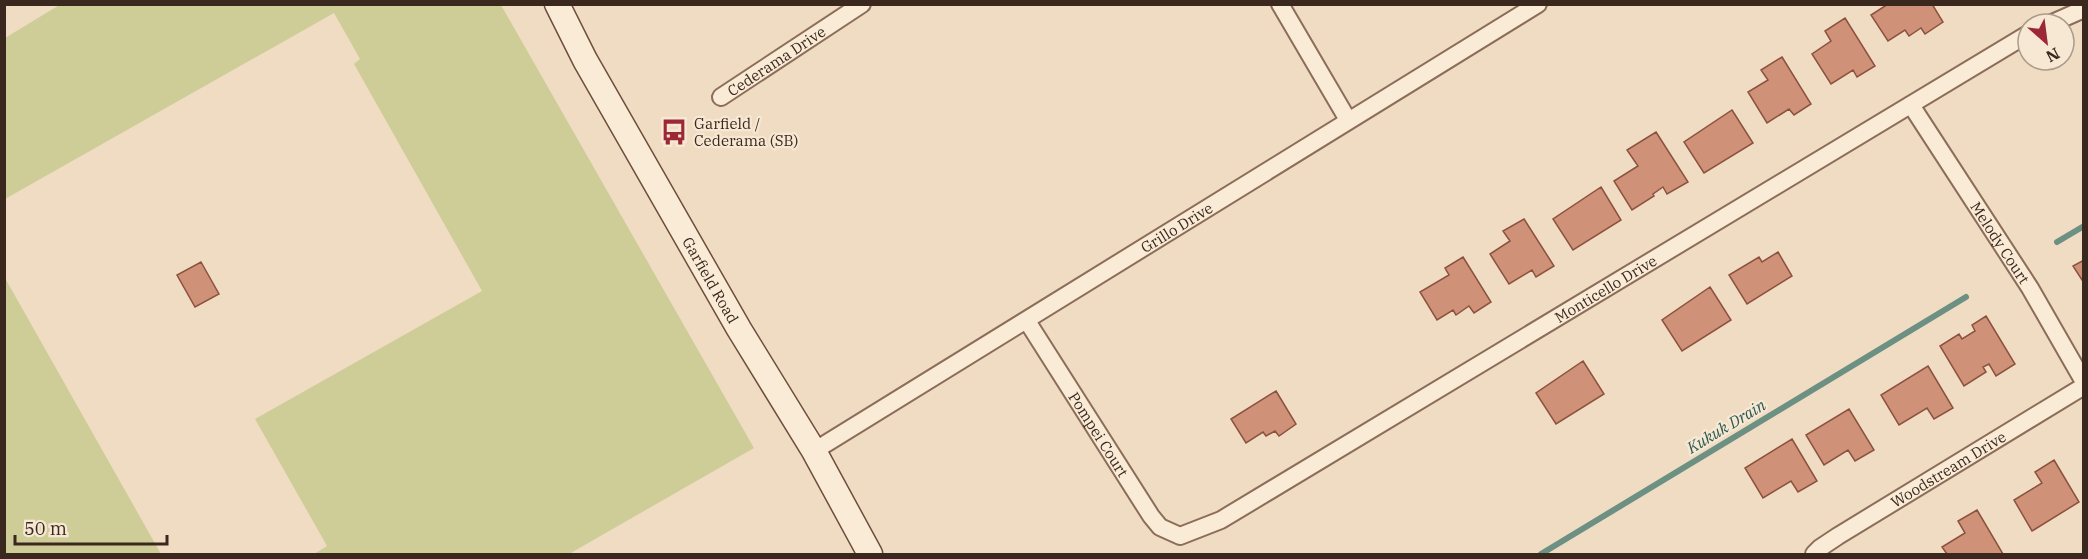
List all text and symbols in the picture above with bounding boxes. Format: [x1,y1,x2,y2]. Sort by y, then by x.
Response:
north arrow [2016,12,2076,72]
street label: Cederama Drive [723,21,829,100]
text: N [2043,43,2063,67]
place label: Garfield / Cederama (SB) [694,114,798,150]
bus stop icon: Garfield / Cederama (SB) [659,117,689,147]
street label: Grillo Drive [1137,198,1216,257]
street label: Melody Court [1967,198,2034,287]
street label: Garfield Road [679,233,743,327]
street label: Monticello Drive [1551,250,1660,326]
street label: Pompei Court [1065,388,1133,480]
water label: Kukuk Drain [1682,395,1769,458]
street label: Woodstream Drive [1887,427,2009,511]
scale bar [15,508,166,546]
text: 50 m [24,517,67,540]

